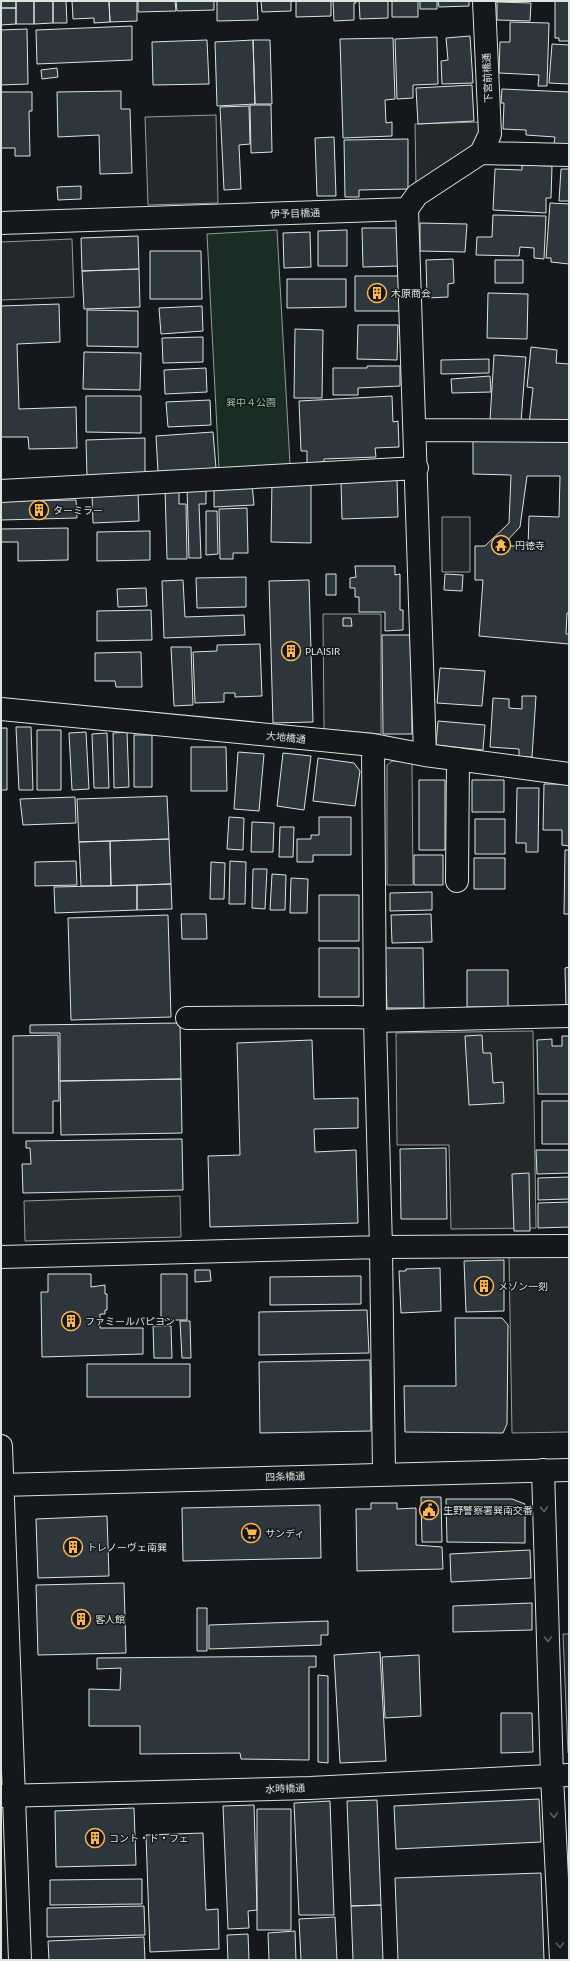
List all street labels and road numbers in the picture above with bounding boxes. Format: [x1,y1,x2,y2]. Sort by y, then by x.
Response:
street label: 下宮前橋通 [480,53,494,103]
street label: 伊予目橋通 [270,206,320,220]
street label: 大地橋通 [265,729,307,745]
street label: 四条橋通 [265,1469,305,1483]
street label: 水時橋通 [265,1781,305,1795]

